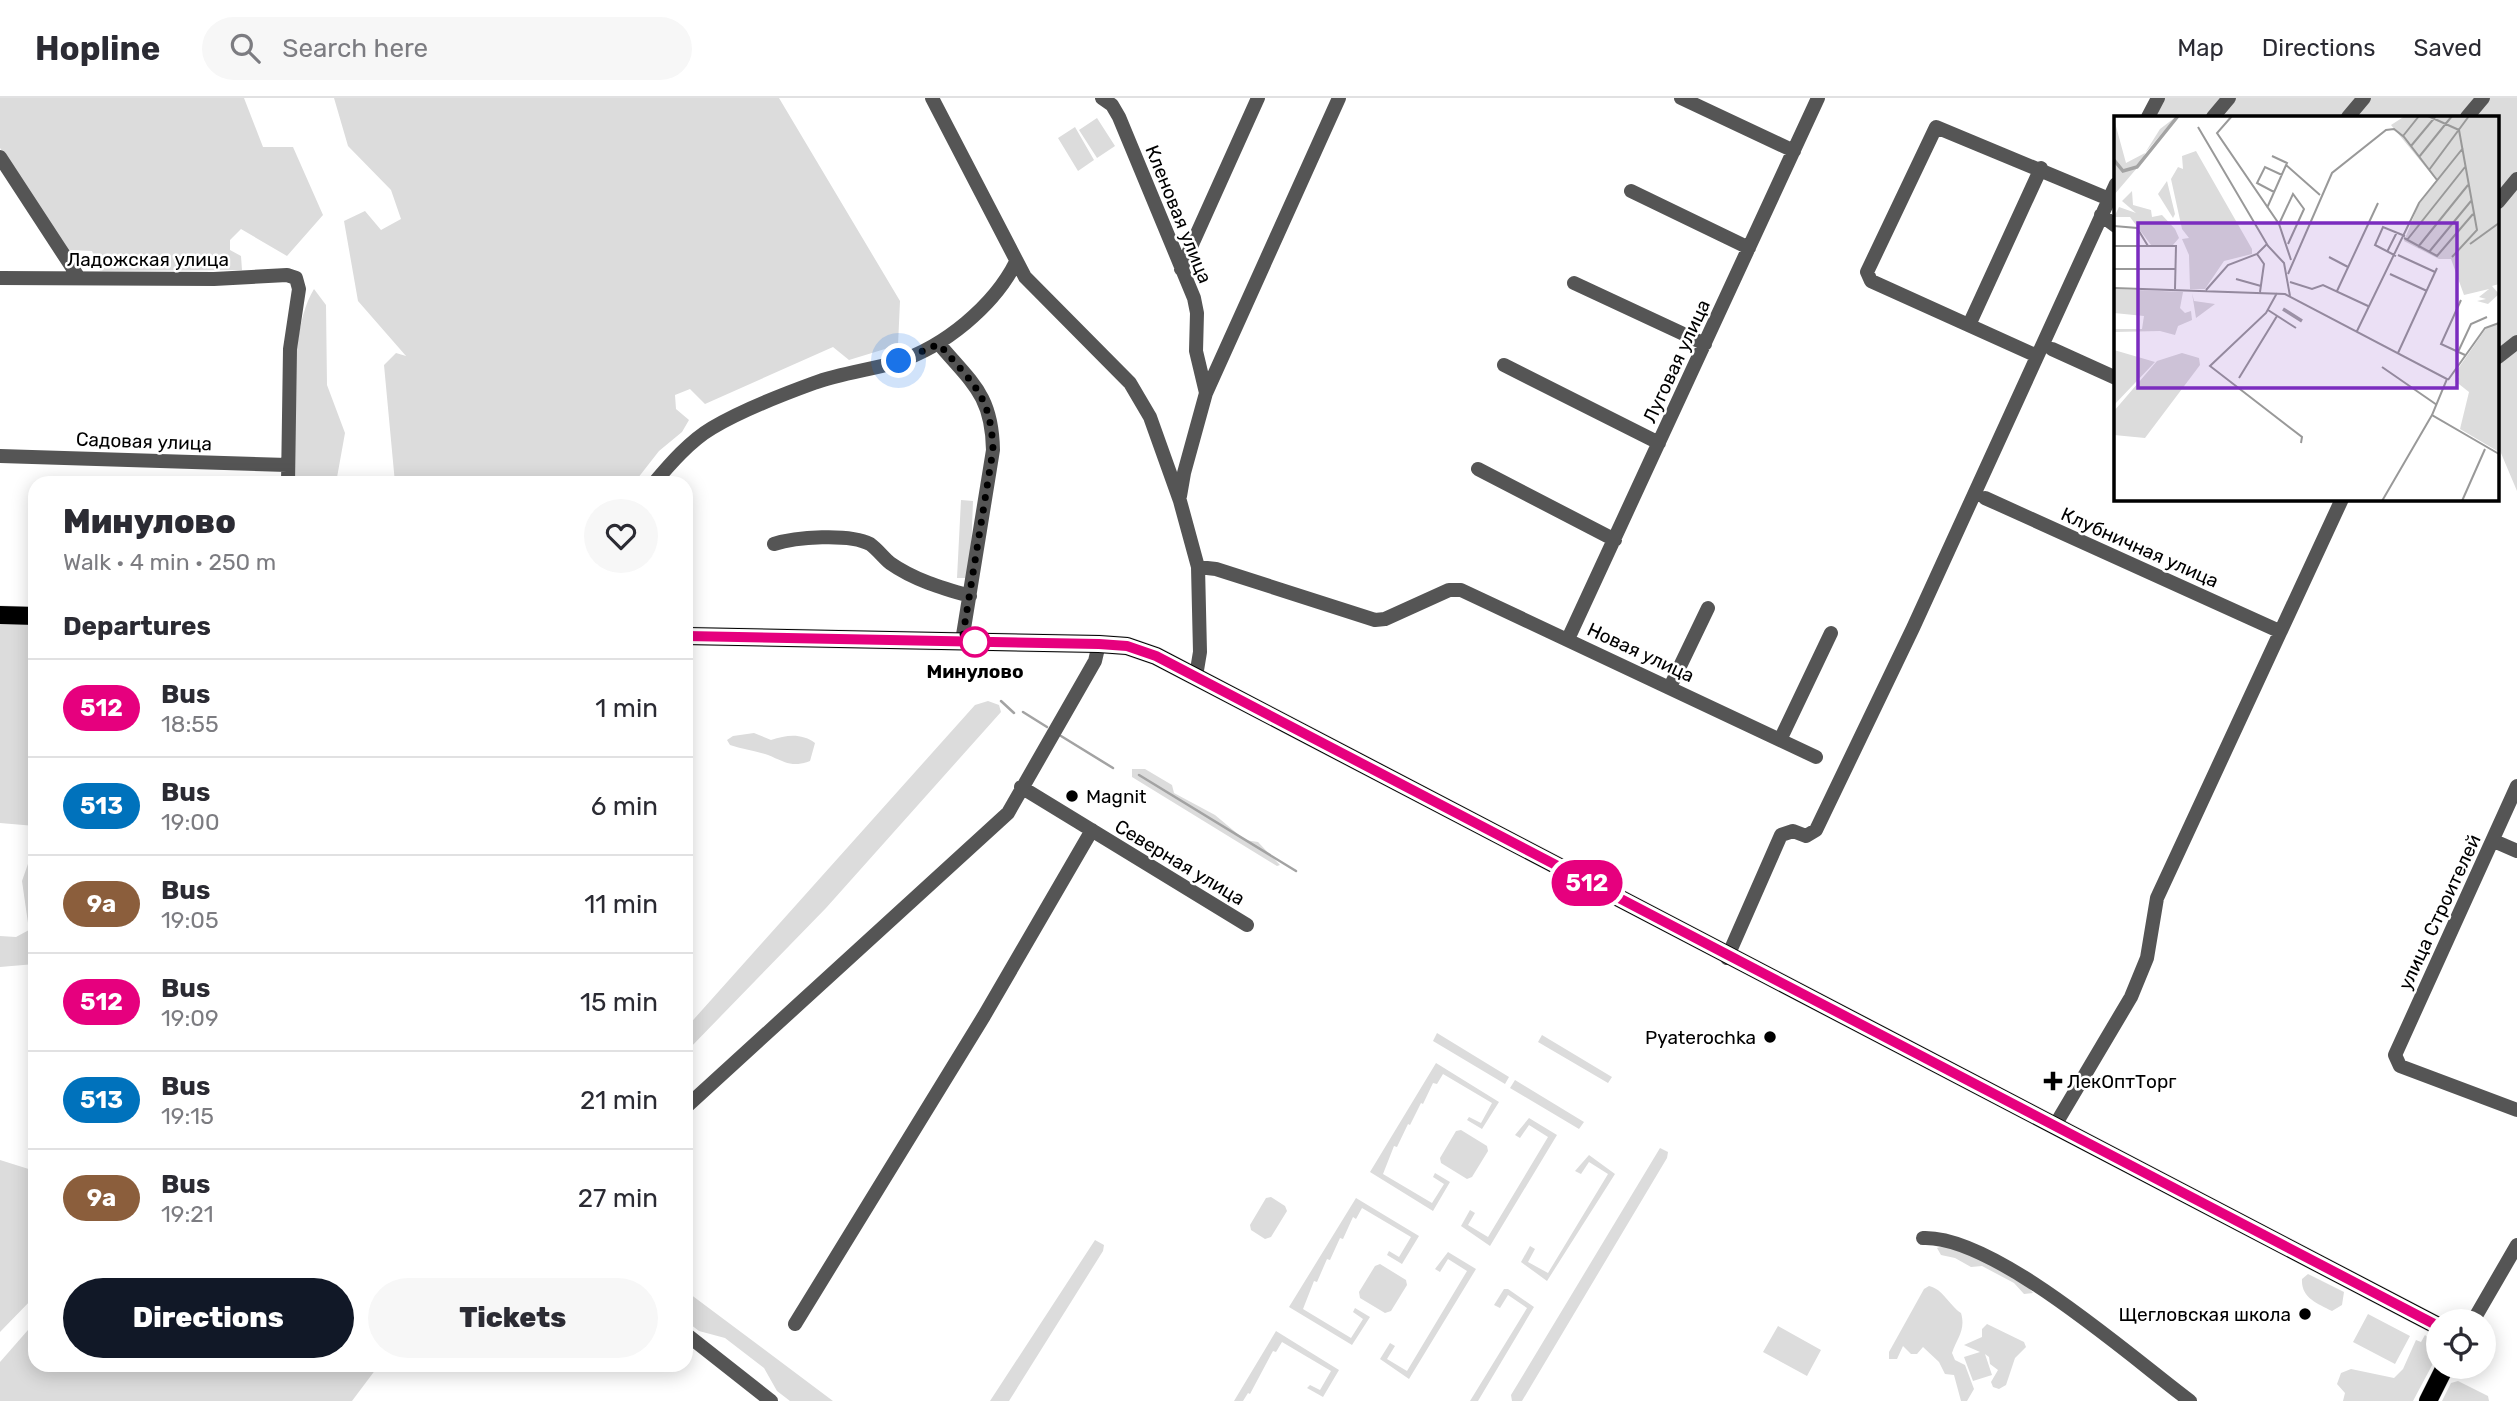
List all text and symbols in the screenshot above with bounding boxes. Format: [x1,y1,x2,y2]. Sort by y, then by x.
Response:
search box [202,17,692,80]
text: Hopline [35,29,160,68]
icon: search [226,29,264,67]
text: Search here [282,33,428,64]
text: Map [2177,34,2224,62]
text: Directions [2262,34,2375,62]
text: Saved [2413,34,2482,62]
inset map [2114,116,2500,500]
street label: Кленовая улица [1140,142,1217,287]
street label: Ладожская улица [67,248,229,271]
street label: Луговая улица [1638,296,1715,427]
your location [881,343,916,378]
street label: Садовая улица [75,428,212,455]
button: heart [584,499,658,573]
text: Минулово [63,502,236,541]
street label: Клубничная улица [2057,502,2222,593]
text: Walk · 4 min · 250 m [63,548,276,576]
text: Departures [63,611,211,642]
street label: Новая улица [1584,618,1698,687]
marker: Минулово [960,627,990,657]
place label: Минулово [926,660,1024,683]
text: Bus [161,679,210,710]
text: 1 min [595,693,658,724]
text: 512 [80,694,123,722]
text: 18:55 [161,710,219,738]
text: Bus [161,777,210,808]
place label: Magnit [1086,785,1147,808]
marker: Magnit [1064,788,1080,804]
text: 6 min [591,791,658,822]
text: 513 [80,792,123,820]
text: 19:00 [161,808,220,836]
street label: Северная улица [1111,815,1249,910]
street label: улица Строителей [2393,831,2486,994]
line badge: 512 [1547,860,1627,906]
text: 512 [1566,869,1608,897]
text: Bus [161,875,210,906]
text: 11 min [584,889,658,920]
text: 9а [87,890,116,918]
text: 19:05 [161,906,219,934]
text: Bus [161,973,210,1004]
text: 15 min [580,987,658,1018]
text: 512 [80,988,123,1016]
text: 19:09 [161,1004,219,1032]
place label: Pyaterochka [1645,1026,1756,1049]
marker: Pyaterochka [1762,1029,1778,1045]
place label: ЛекОптТорг [2067,1070,2176,1093]
text: Bus [161,1071,210,1102]
marker: ЛекОптТорг [2045,1073,2061,1089]
text: 21 min [580,1085,658,1116]
text: 513 [80,1086,123,1114]
text: 19:15 [161,1102,214,1130]
text: Bus [161,1169,210,1200]
text: 27 min [578,1183,658,1214]
text: 9а [87,1184,116,1212]
text: 19:21 [161,1200,214,1228]
button: Directions [63,1278,354,1358]
button: Tickets [368,1278,658,1358]
place label: Щегловская школа [2119,1303,2291,1326]
marker: Щегловская школа [2297,1306,2313,1322]
map controls [2426,1309,2496,1379]
button: locate [2426,1309,2496,1379]

